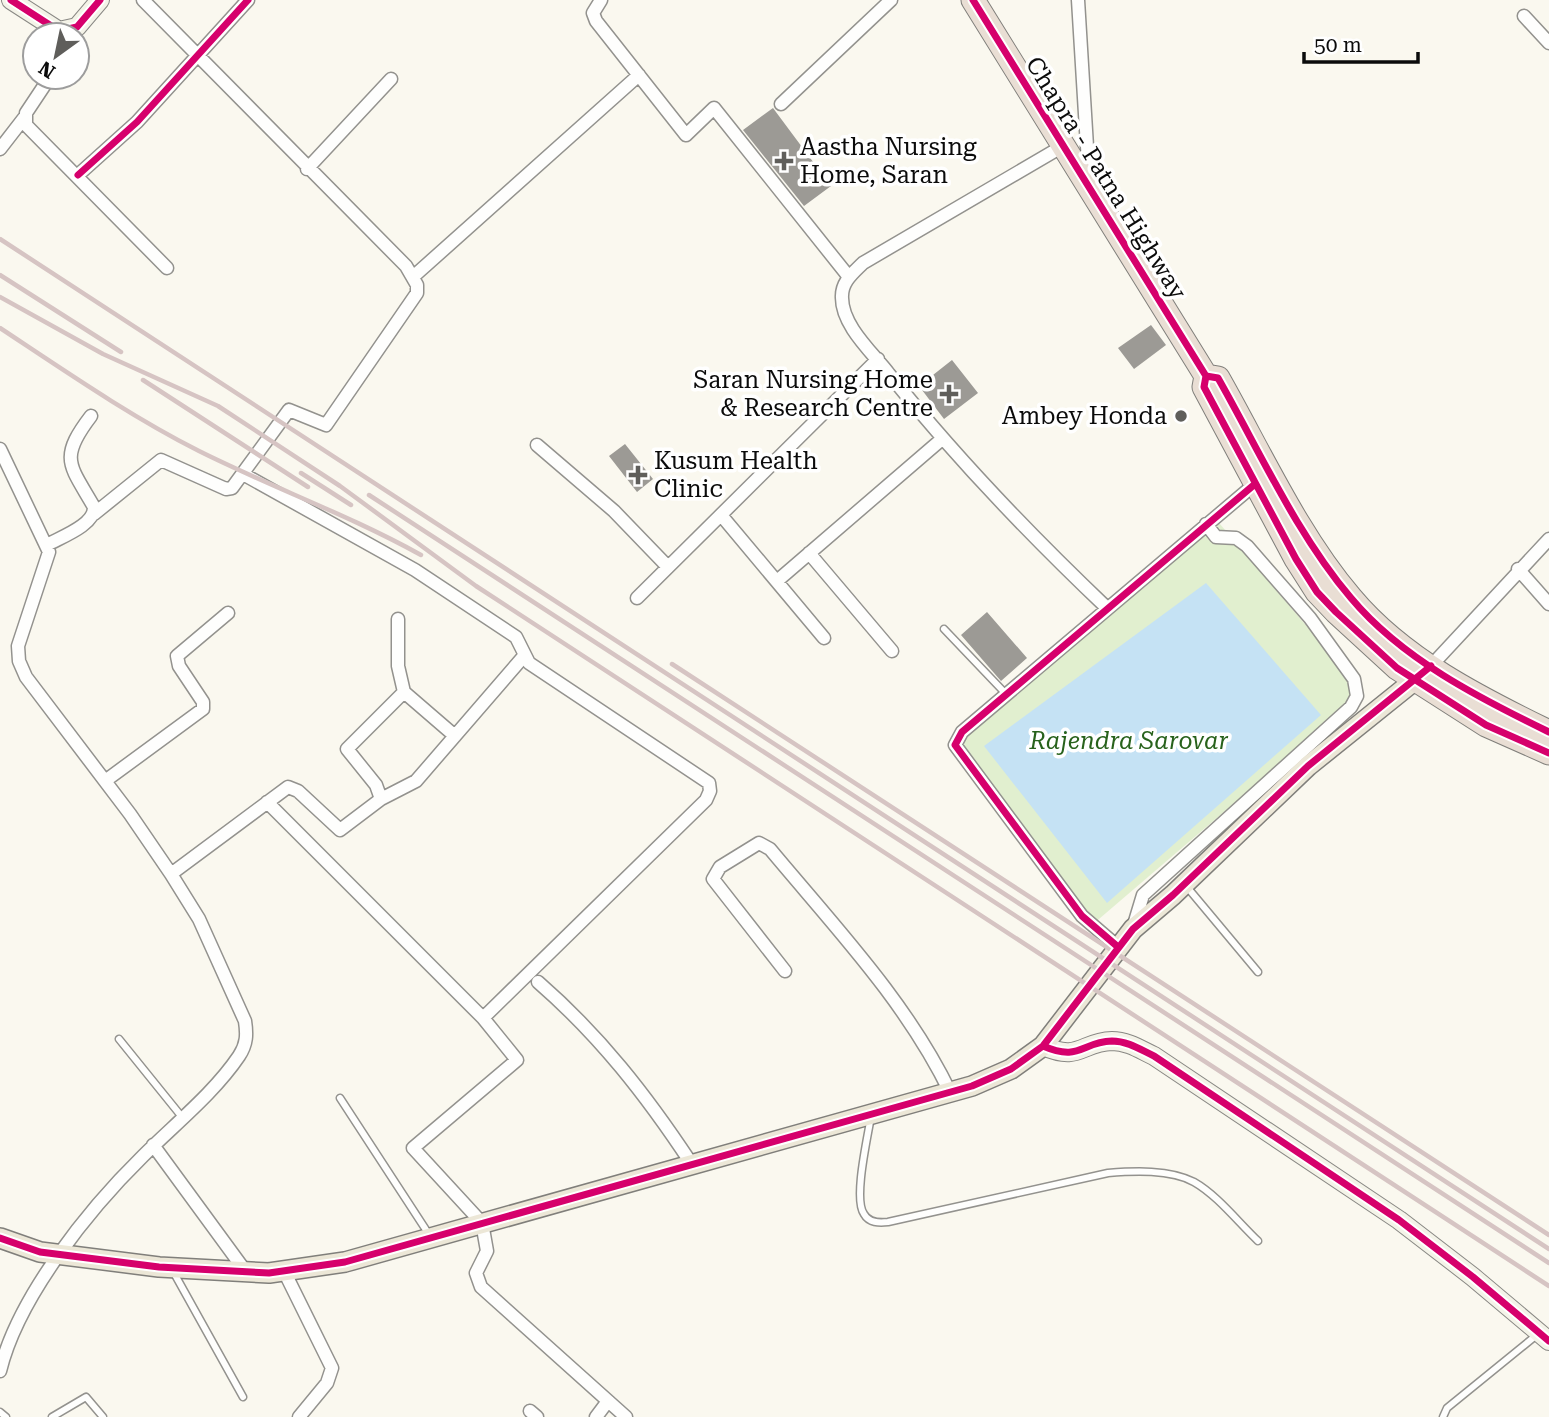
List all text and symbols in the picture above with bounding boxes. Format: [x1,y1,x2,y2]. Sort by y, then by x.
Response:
north arrow [21,21,91,91]
scale bar [1304,21,1418,65]
text: 50 m [1314,33,1362,57]
street label: Chapra - Patna Highway [1020,52,1193,305]
text: N [34,56,59,83]
place label: Aastha Nursing Home, Saran [800,133,977,189]
marker: Aastha Nursing Home, Saran [774,151,794,171]
place label: Saran Nursing Home & Research Centre [693,366,933,422]
marker: Saran Nursing Home & Research Centre [939,384,959,404]
place label: Ambey Honda [1002,402,1167,430]
marker: Ambey Honda [1173,408,1189,424]
place label: Kusum Health Clinic [654,447,818,503]
marker: Kusum Health Clinic [628,465,648,485]
park label: Rajendra Sarovar [1028,727,1229,755]

